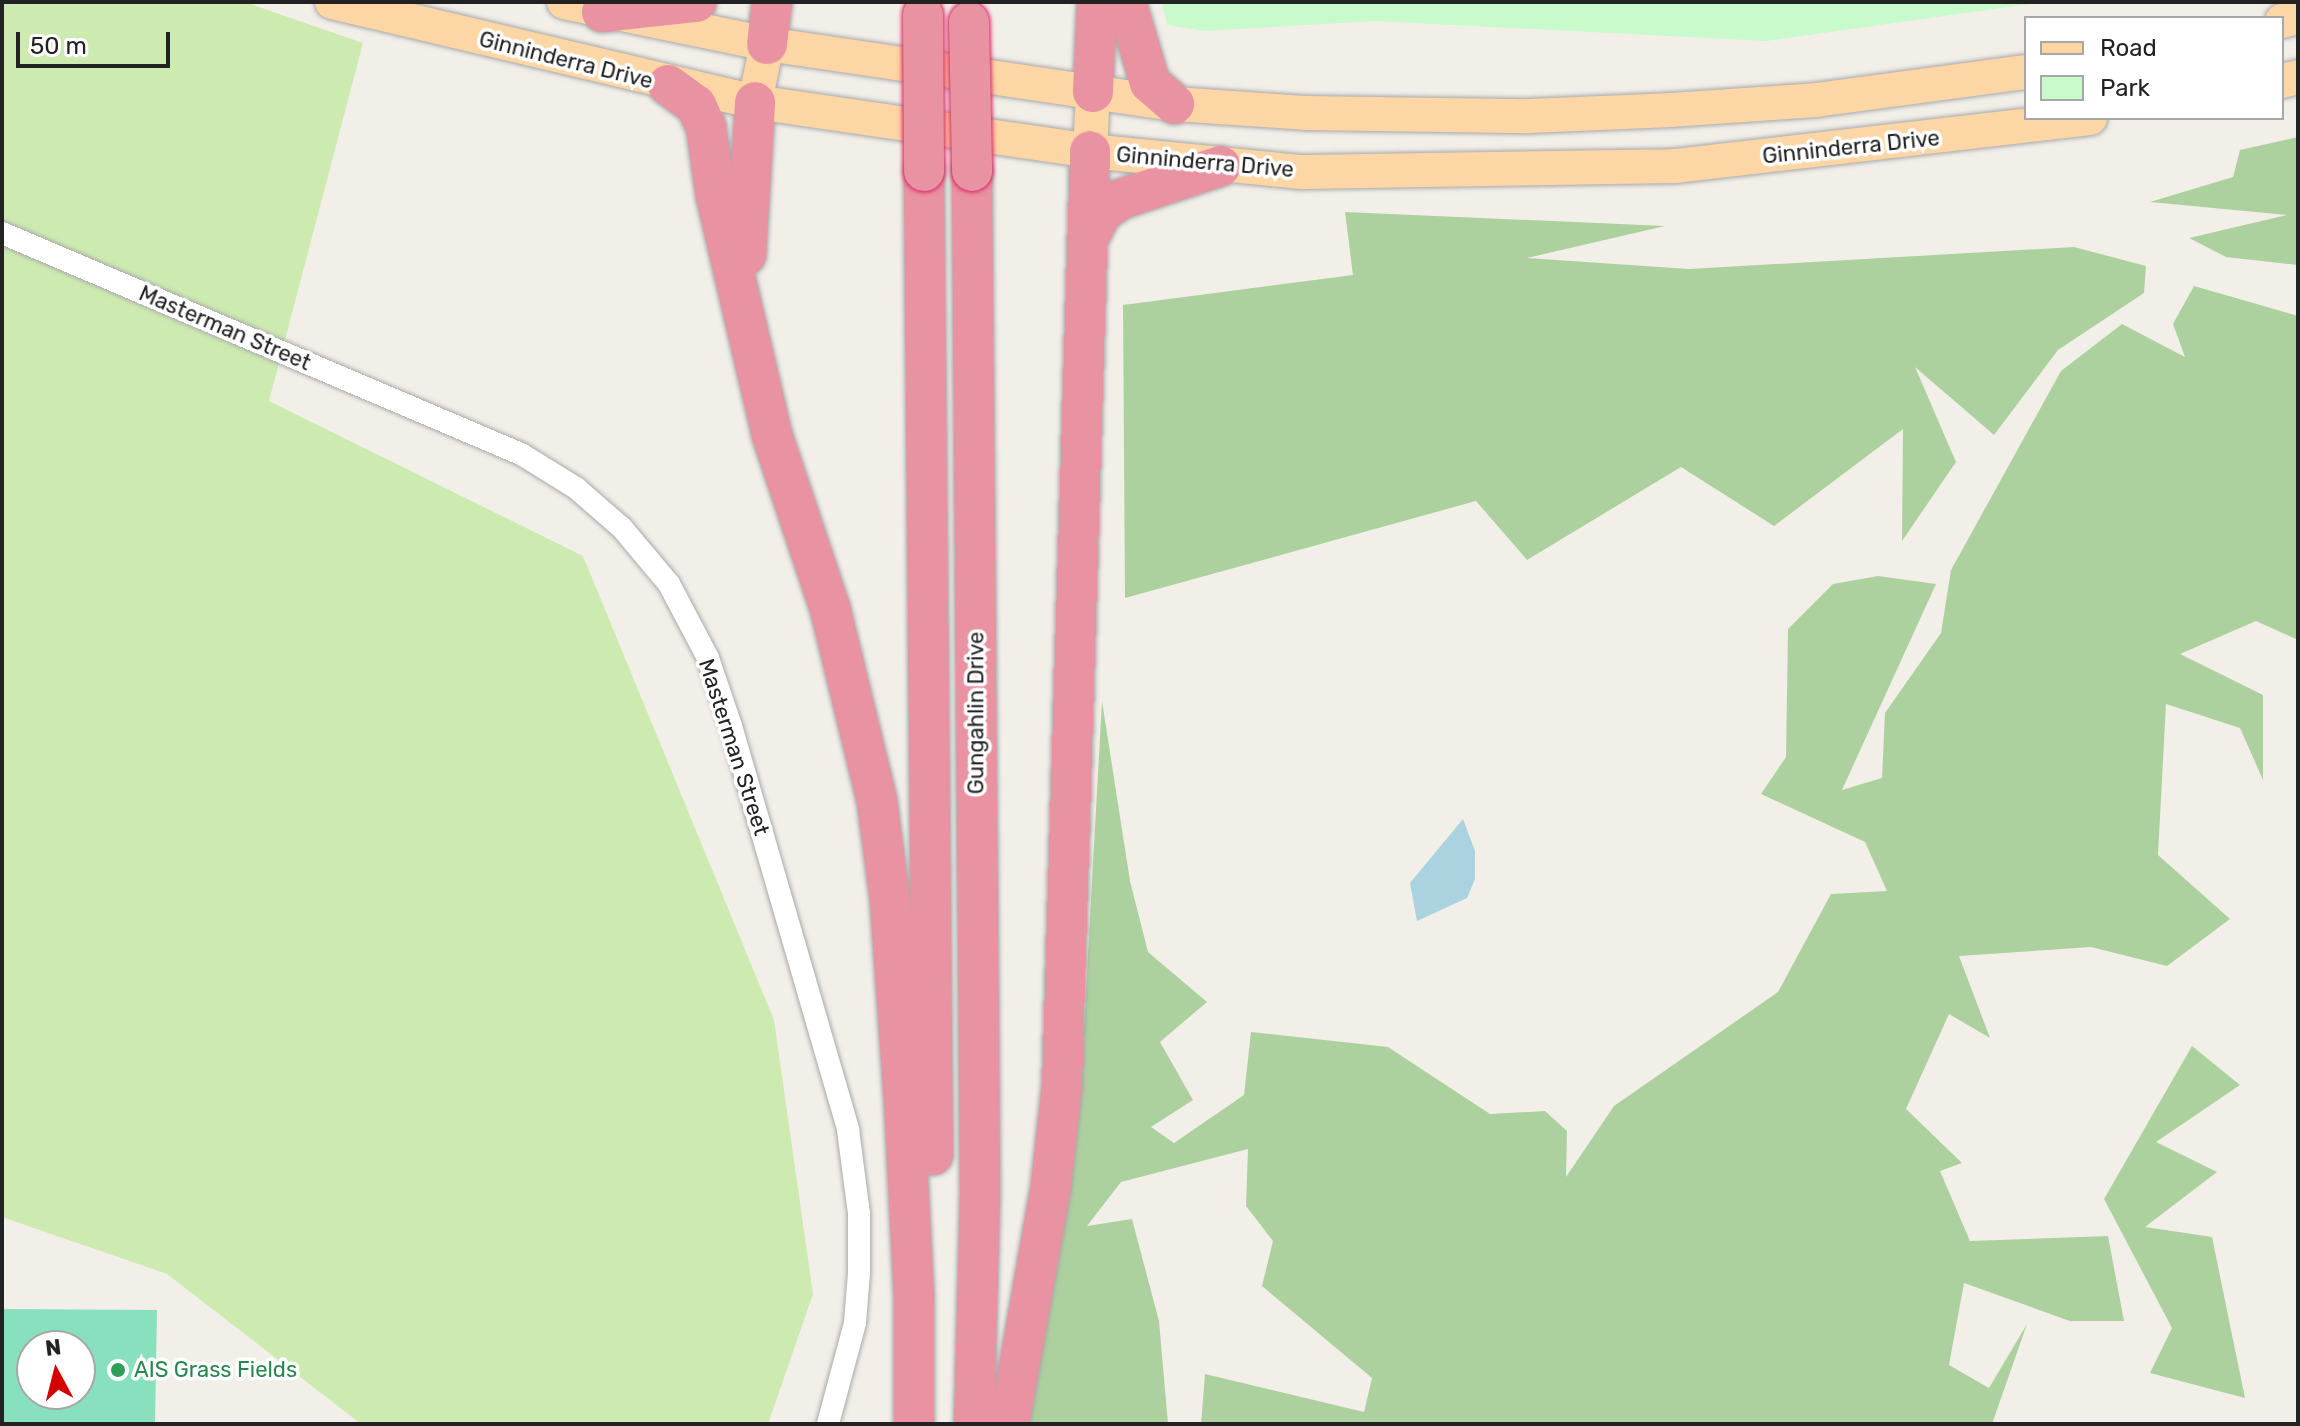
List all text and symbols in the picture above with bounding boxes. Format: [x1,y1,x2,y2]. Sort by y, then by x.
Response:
scale bar [20,16,174,66]
legend [2024,16,2284,120]
street label: Ginninderra Drive [476,26,656,94]
text: 50 m [30,32,87,60]
text: Road [2100,34,2157,62]
text: Park [2100,74,2150,102]
street label: Ginninderra Drive [1761,125,1941,169]
street label: Ginninderra Drive [1115,141,1295,183]
street label: Masterman Street [135,280,315,376]
street label: Gungahlin Drive [963,632,989,794]
street label: Masterman Street [693,655,775,839]
north arrow [16,1330,96,1410]
text: N [44,1333,63,1362]
place label: AIS Grass Fields [134,1357,297,1383]
marker: AIS Grass Fields [109,1361,127,1379]

